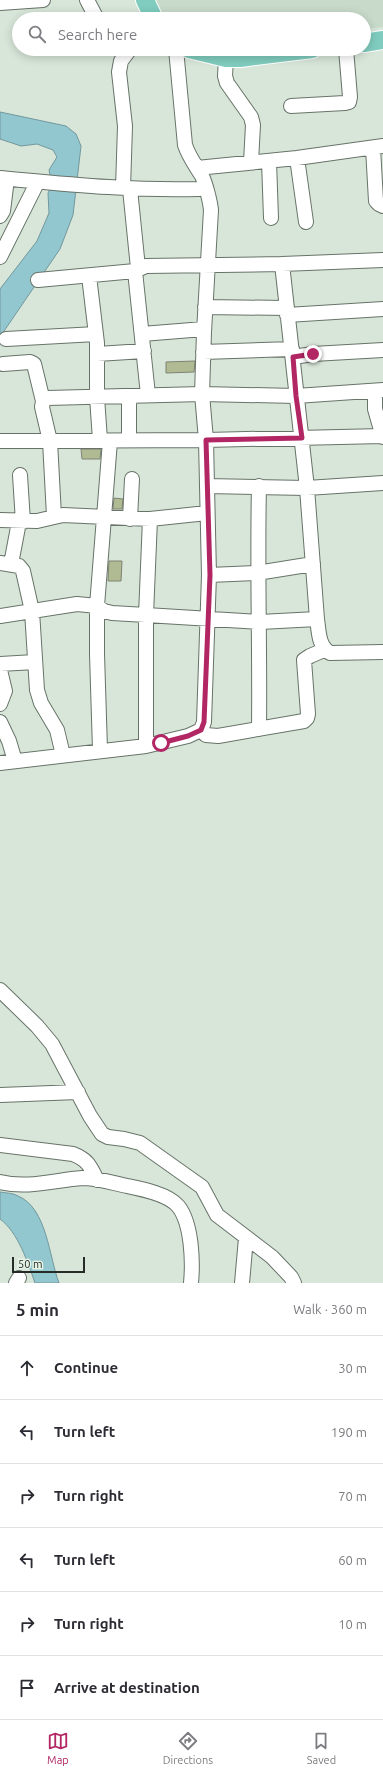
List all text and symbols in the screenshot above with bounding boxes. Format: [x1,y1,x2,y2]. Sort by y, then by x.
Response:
search box [12,12,371,56]
icon: search [26,23,48,45]
text: Search here [58,26,137,43]
route end [304,345,322,363]
route start [152,734,170,752]
scale bar [12,1255,85,1274]
text: 50 m [18,1258,42,1270]
text: 5 min [16,1300,59,1319]
text: Walk · 360 m [293,1302,367,1316]
icon: ahead [16,1357,38,1379]
text: Continue [54,1359,118,1376]
text: 30 m [338,1361,367,1375]
icon: left [16,1421,38,1443]
text: Turn left [54,1423,115,1440]
text: 190 m [331,1425,367,1439]
icon: right [16,1485,38,1507]
text: Turn right [54,1487,124,1504]
text: 70 m [338,1489,367,1503]
icon: left [16,1549,38,1571]
text: Turn left [54,1551,115,1568]
text: 60 m [338,1553,367,1567]
icon: right [16,1613,38,1635]
text: Turn right [54,1615,124,1632]
text: 10 m [338,1617,367,1631]
icon: arrive [16,1677,38,1699]
text: Arrive at destination [54,1679,200,1696]
tab: Map [47,1730,69,1766]
tab: Directions [163,1730,213,1766]
tab: Saved [307,1730,336,1766]

